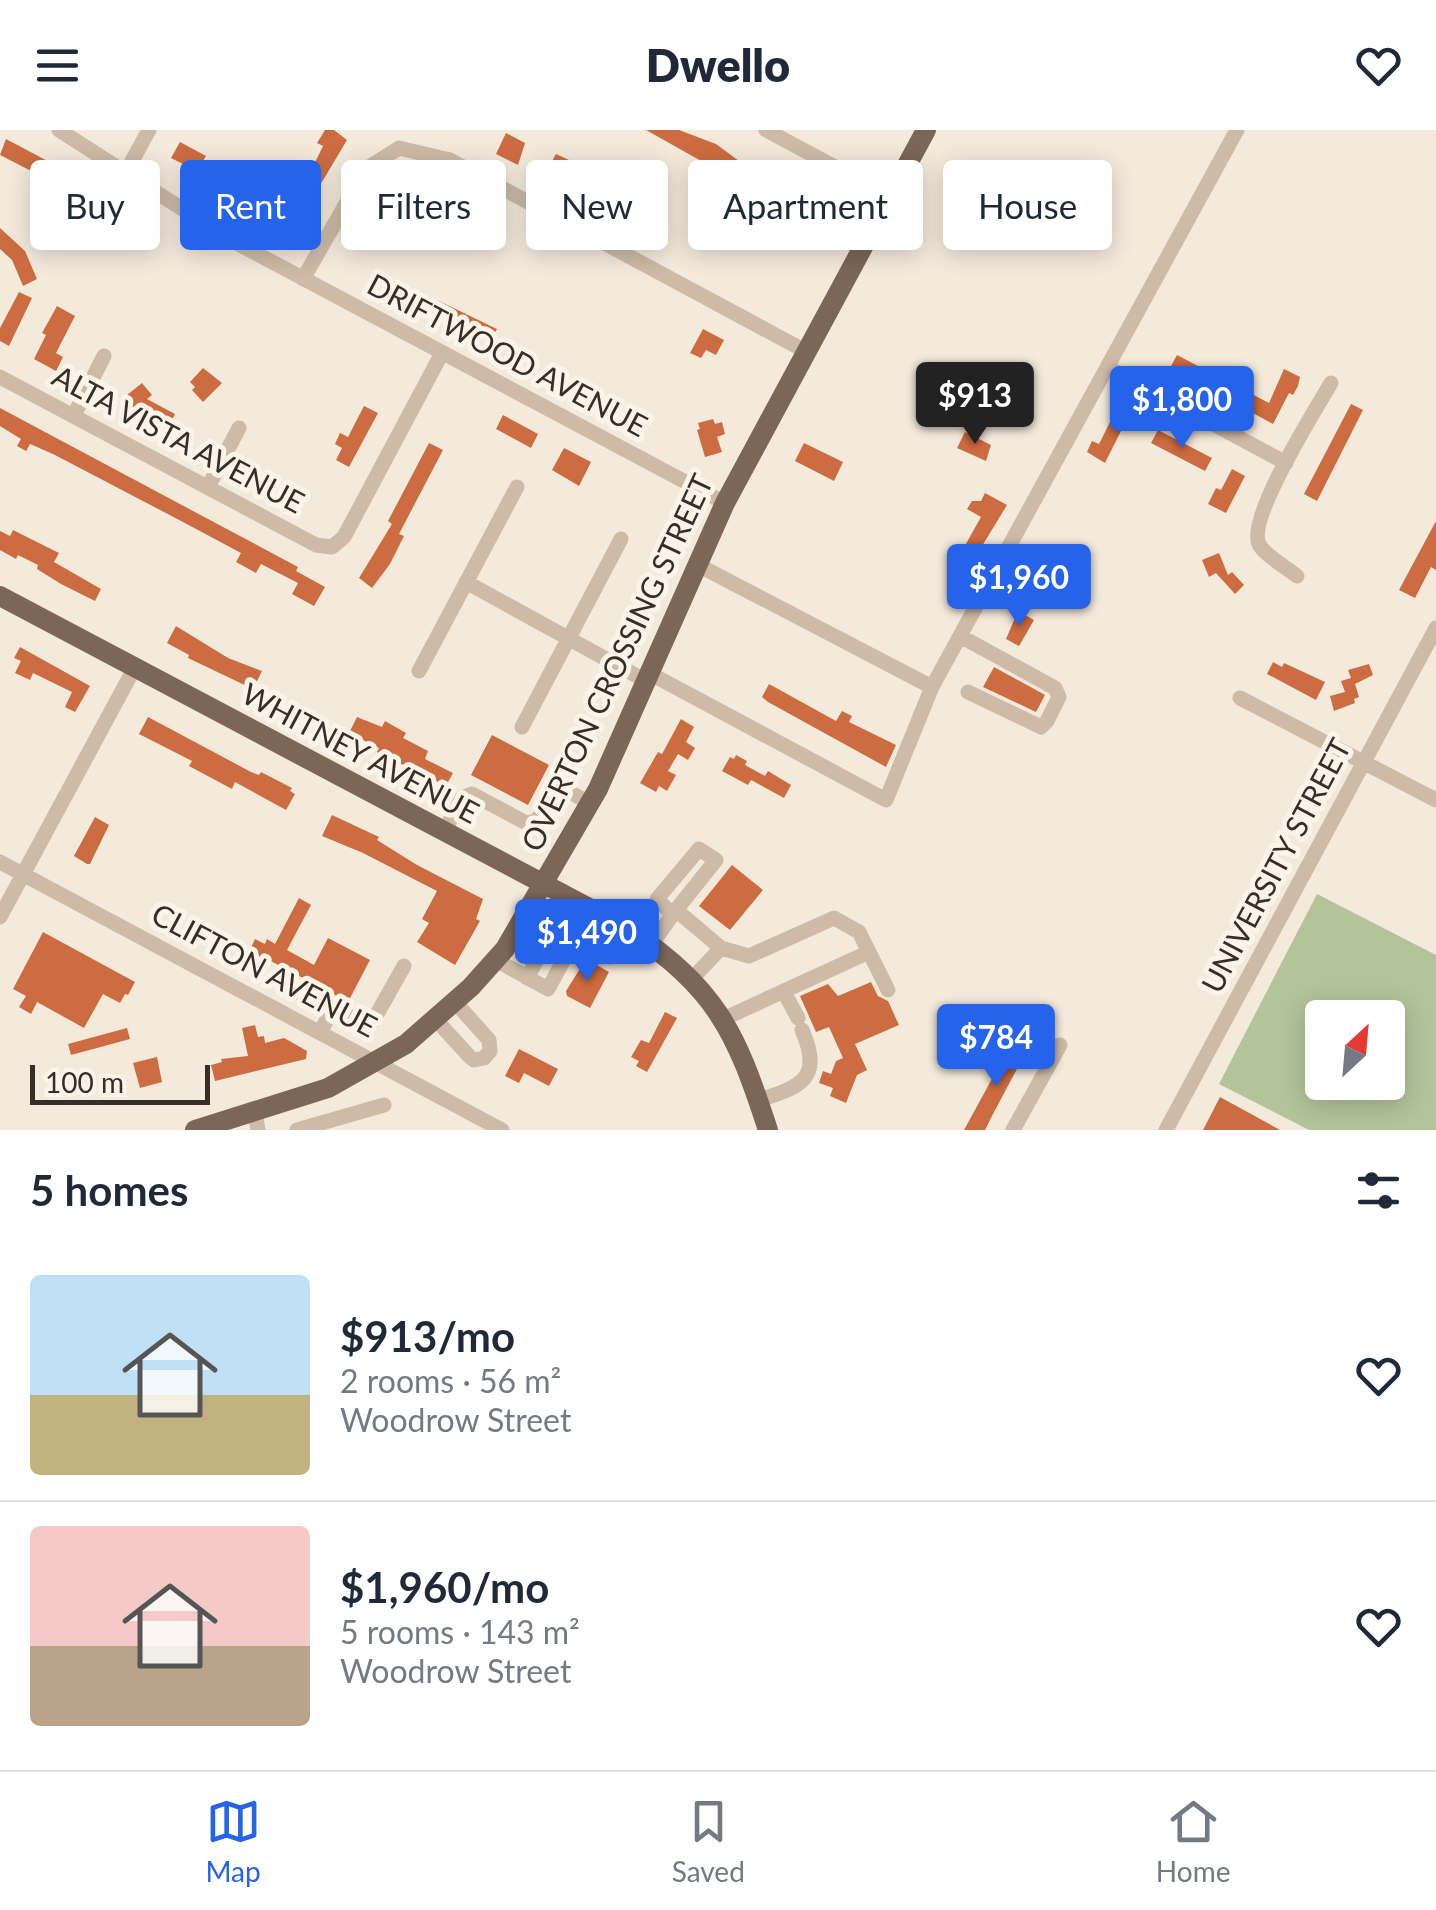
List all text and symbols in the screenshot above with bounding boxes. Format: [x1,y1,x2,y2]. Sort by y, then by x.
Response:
icon: menu [30,38,85,93]
text: Dwello [646,38,790,92]
icon: heart [1351,38,1406,93]
chip: Buy [30,160,160,250]
chip: Rent [180,160,321,250]
chip: Filters [341,160,506,250]
chip: New [526,160,668,250]
chip: Apartment [688,160,923,250]
chip: House [943,160,1112,250]
street label: DRIFTWOOD AVENUE [362,265,654,443]
street label: ALTA VISTA AVENUE [47,357,311,520]
pin: $913 [916,362,1034,447]
pin: $1,800 [1101,366,1263,451]
text: $913 [938,375,1012,414]
text: $1,800 [1132,379,1232,418]
street label: OVERTON CROSSING STREET [513,468,720,856]
pin: $1,960 [938,544,1100,629]
text: $1,960 [969,557,1069,596]
street label: WHITNEY AVENUE [236,675,486,830]
street label: UNIVERSITY STREET [1193,732,1358,998]
street label: CLIFTON AVENUE [146,895,384,1044]
pin: $1,490 [506,899,668,984]
text: $1,490 [537,912,637,951]
north arrow [1305,1000,1405,1100]
map controls [1305,1000,1405,1100]
pin: $784 [937,1004,1055,1089]
text: $784 [959,1017,1033,1056]
scale bar [30,1060,210,1104]
text: 100 m [45,1065,124,1099]
icon: filters [1351,1163,1406,1218]
text: 5 homes [30,1165,188,1215]
text: $913/mo [340,1311,515,1361]
icon: home [110,1315,230,1435]
icon: heart [1351,1348,1406,1403]
text: 2 rooms · 56 m² [340,1361,561,1400]
text: Woodrow Street [340,1400,571,1439]
text: $1,960/mo [340,1562,549,1612]
icon: home [110,1566,230,1686]
icon: heart [1351,1599,1406,1654]
text: 5 rooms · 143 m² [340,1612,580,1651]
text: Woodrow Street [340,1651,571,1690]
tab: Map [206,1794,261,1888]
tab: Saved [672,1794,745,1888]
tab: Home [1156,1794,1230,1888]

